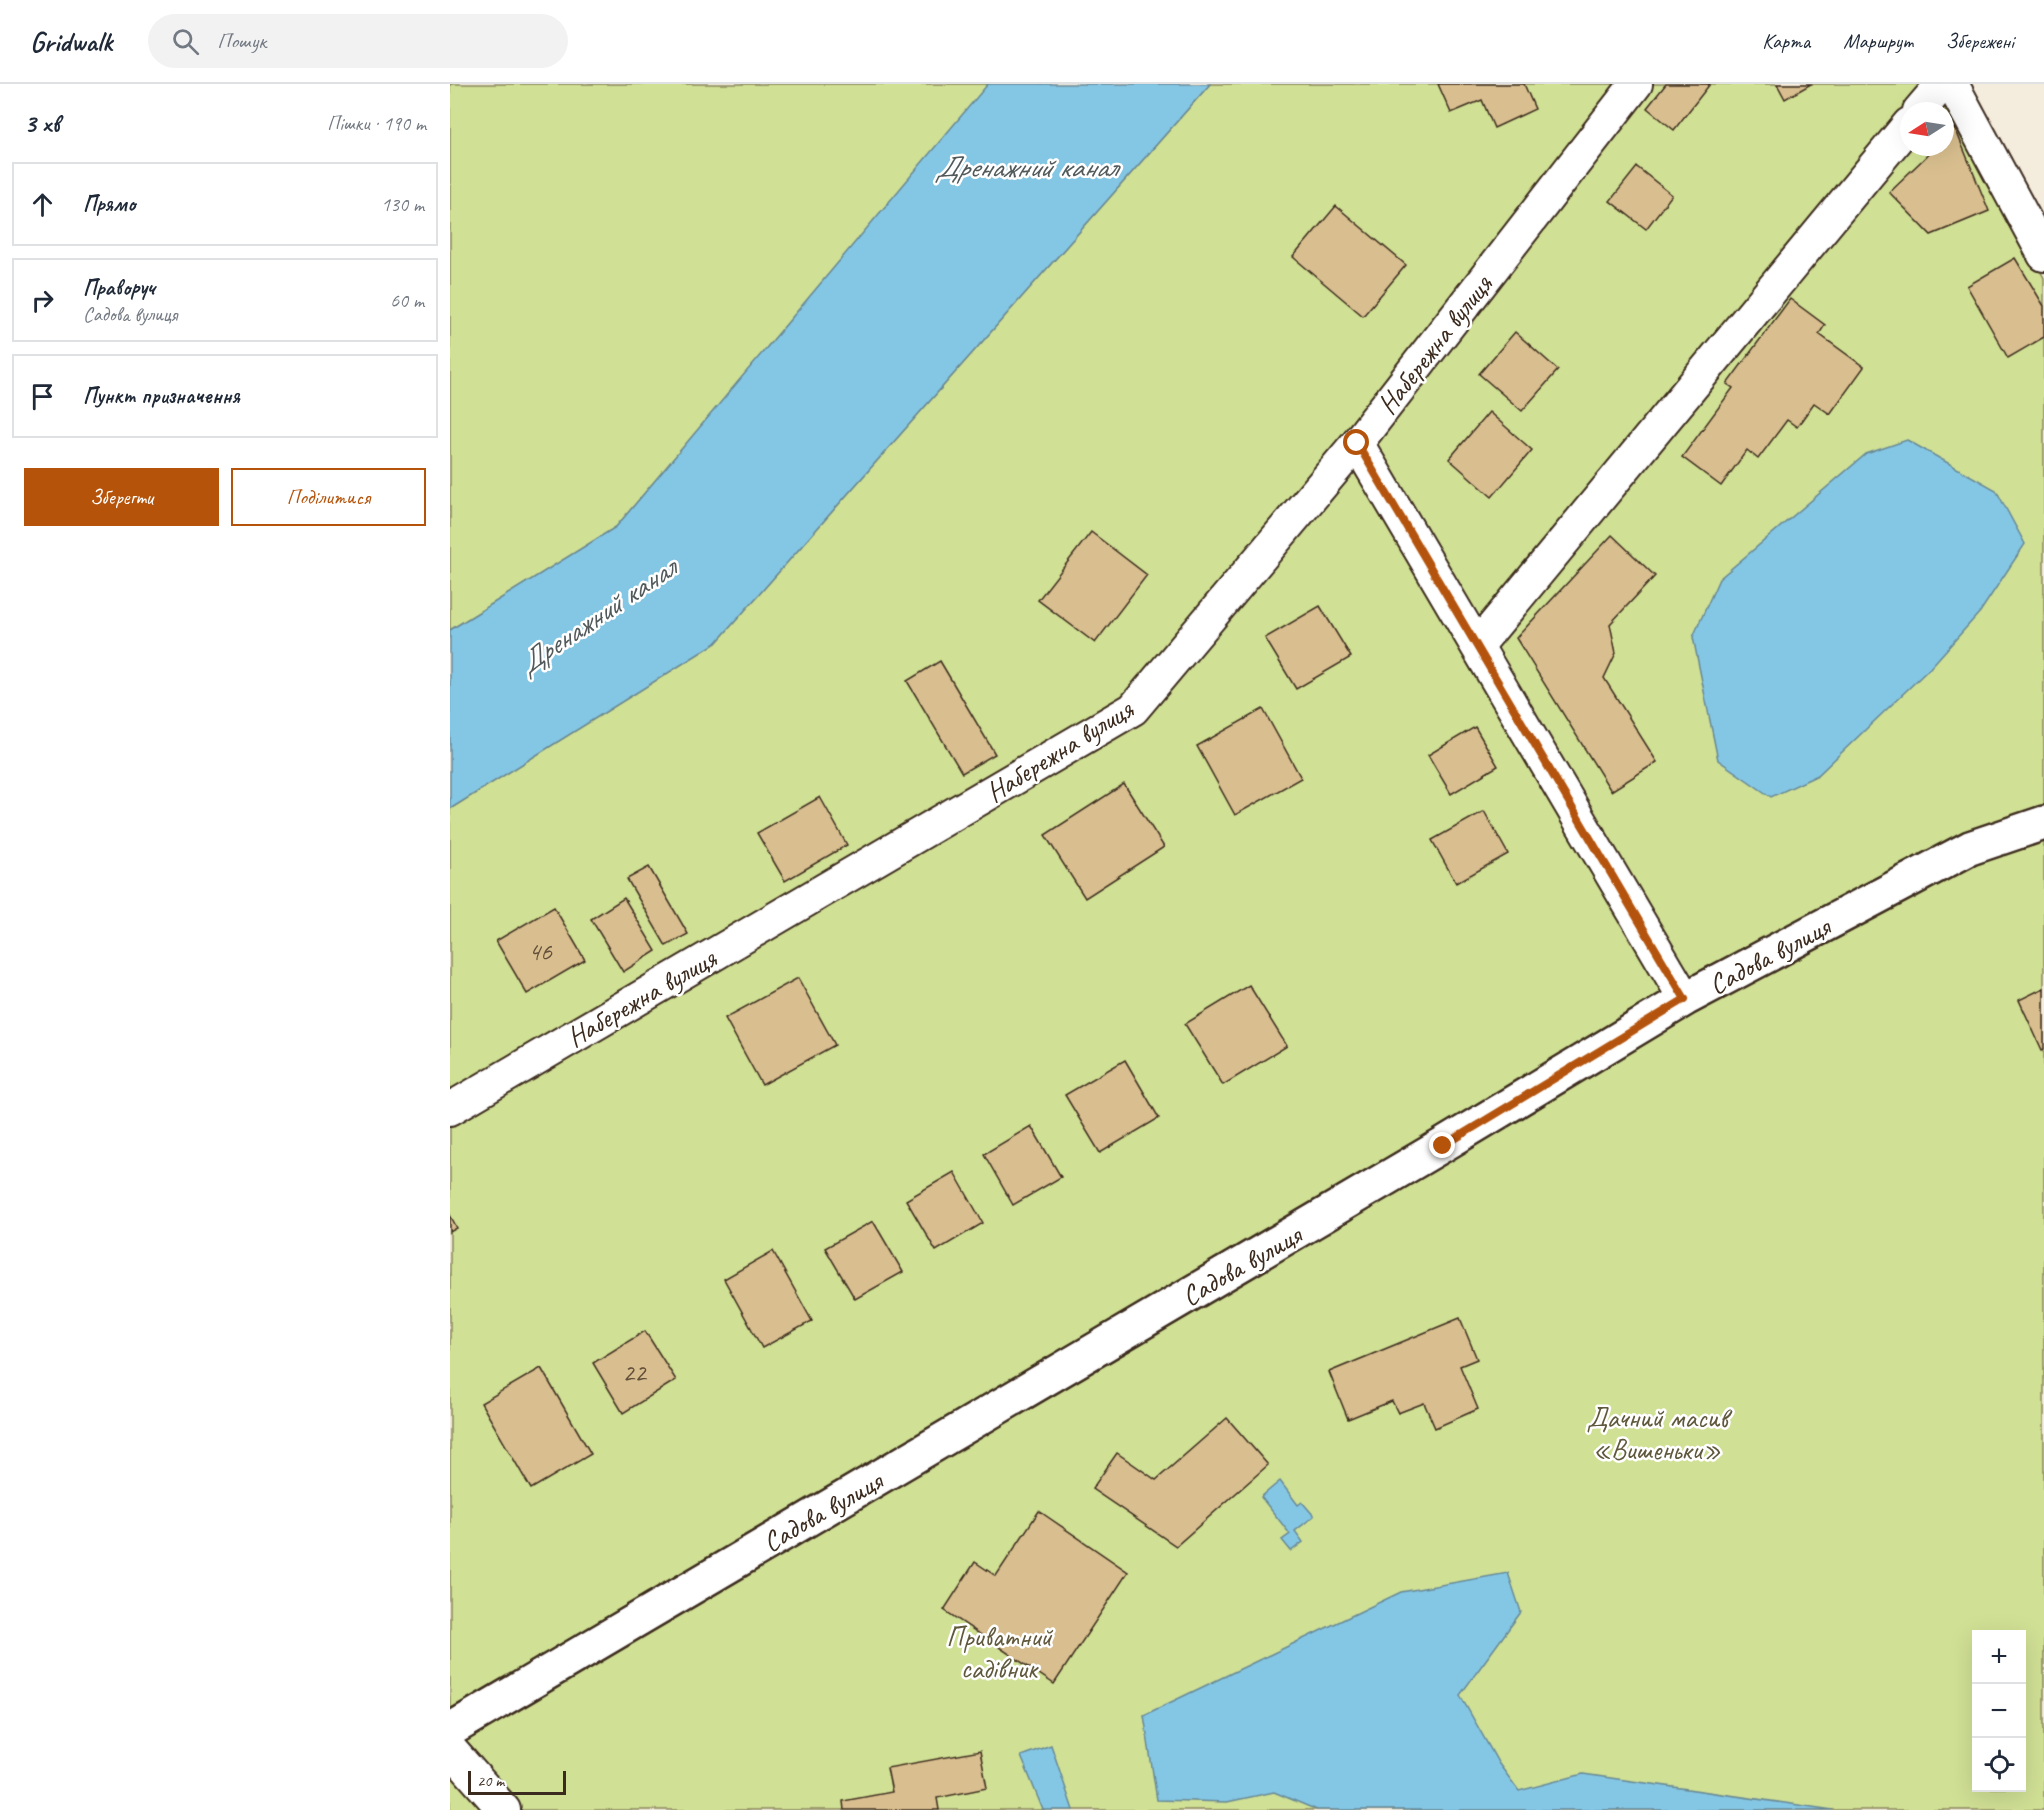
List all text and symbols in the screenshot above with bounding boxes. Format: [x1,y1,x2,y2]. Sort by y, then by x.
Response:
search box [148,14,568,68]
text: Gridwalk [30,24,112,59]
icon: search [169,25,202,58]
text: Пошук [217,27,266,55]
text: Карта [1762,28,1810,54]
text: Маршрут [1843,28,1913,54]
text: Збережені [1946,28,2014,54]
north arrow [1900,102,1954,156]
text: 3 хв [24,107,59,140]
text: Пішки · 190 m [327,111,426,136]
water label: Дренажний канал [934,148,1121,186]
icon: ahead [26,188,59,221]
text: Прямо [83,190,135,218]
text: 130 m [381,192,424,217]
street label: Набережна вулиця [1369,267,1500,421]
text: Праворуч [83,274,155,302]
icon: right [26,284,59,317]
text: 60 m [390,288,424,313]
text: Садова вулиця [83,302,177,327]
icon: arrive [26,380,59,413]
text: Пункт призначення [83,382,240,410]
route start [1343,429,1369,455]
button: Зберегти [24,468,219,526]
button: Поділитися [231,468,426,526]
water label: Дренажний канал [510,547,686,683]
street label: Набережна вулиця [979,691,1140,810]
street label: Садова вулиця [1703,908,1838,1002]
house number: 46 [528,935,553,968]
street label: Набережна вулиця [560,940,723,1054]
route end [1429,1132,1455,1158]
street label: Садова вулиця [1175,1216,1309,1314]
house number: 22 [622,1356,648,1389]
park label: Дачний масив «Вишеньки» [1587,1400,1733,1467]
street label: Садова вулиця [756,1462,890,1560]
park label: Приватний садівник [946,1619,1053,1686]
map controls [1972,1630,2026,1792]
button: + [1972,1630,2026,1684]
button: − [1972,1684,2026,1738]
button: locate [1972,1738,2026,1792]
scale bar [468,1768,566,1796]
text: 20 m [477,1771,504,1791]

